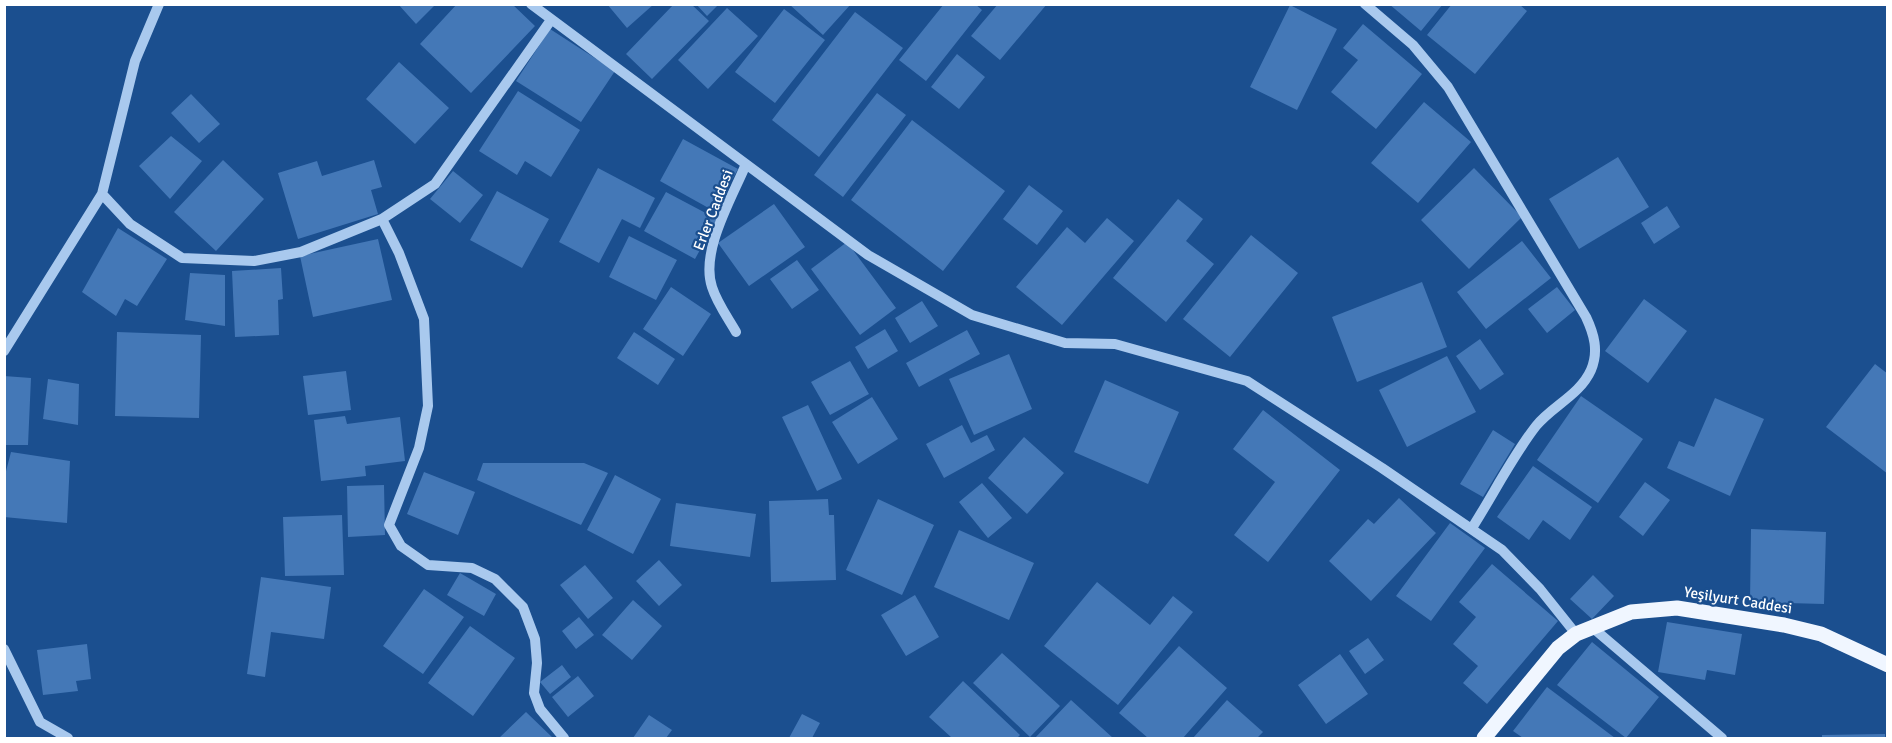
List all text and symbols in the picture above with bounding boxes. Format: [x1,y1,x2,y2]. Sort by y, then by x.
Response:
street label: Erler Caddesi [689,167,737,253]
street label: Yeşilyurt Caddesi [1683,583,1793,617]

